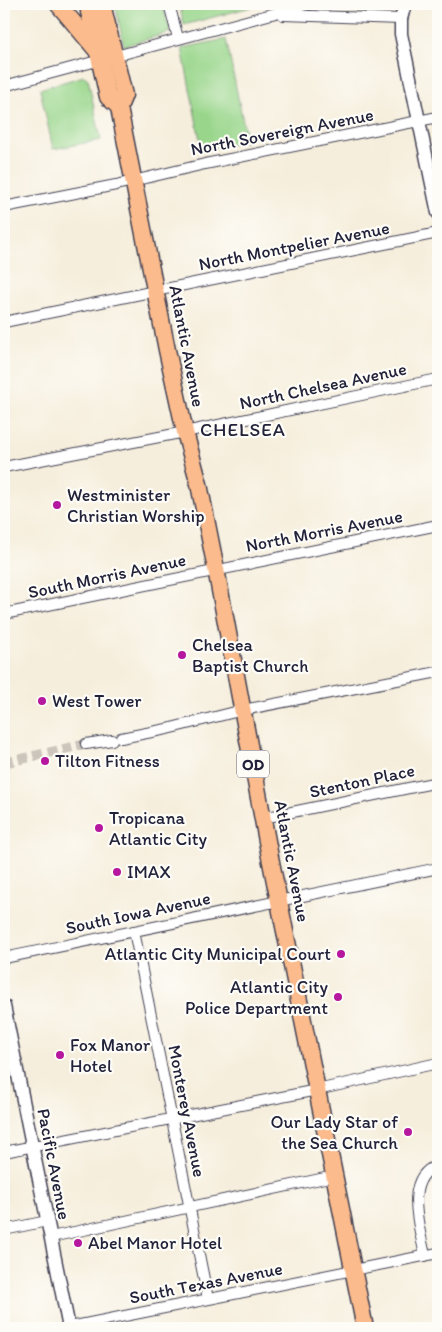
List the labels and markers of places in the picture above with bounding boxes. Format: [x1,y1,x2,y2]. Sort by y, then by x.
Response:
place label: Westminister Christian Worship [67,484,205,527]
marker: Westminister Christian Worship [51,499,63,511]
place label: Chelsea Baptist Church [192,634,308,677]
marker: Chelsea Baptist Church [176,649,188,661]
place label: West Tower [52,690,142,712]
marker: West Tower [36,695,48,707]
place label: Tilton Fitness [55,750,160,772]
marker: Tilton Fitness [39,755,51,767]
place label: Tropicana Atlantic City [109,807,207,850]
marker: Tropicana Atlantic City [93,822,105,834]
place label: IMAX [127,861,170,883]
marker: IMAX [111,866,123,878]
place label: Atlantic City Municipal Court [105,943,331,965]
marker: Atlantic City Municipal Court [335,948,347,960]
place label: Atlantic City Police Department [185,976,329,1019]
marker: Atlantic City Police Department [332,991,344,1003]
place label: Fox Manor Hotel [70,1034,151,1077]
marker: Fox Manor Hotel [54,1049,66,1061]
place label: Our Lady Star of the Sea Church [271,1111,398,1154]
marker: Our Lady Star of the Sea Church [402,1126,414,1138]
place label: Abel Manor Hotel [88,1232,222,1254]
marker: Abel Manor Hotel [72,1237,84,1249]

